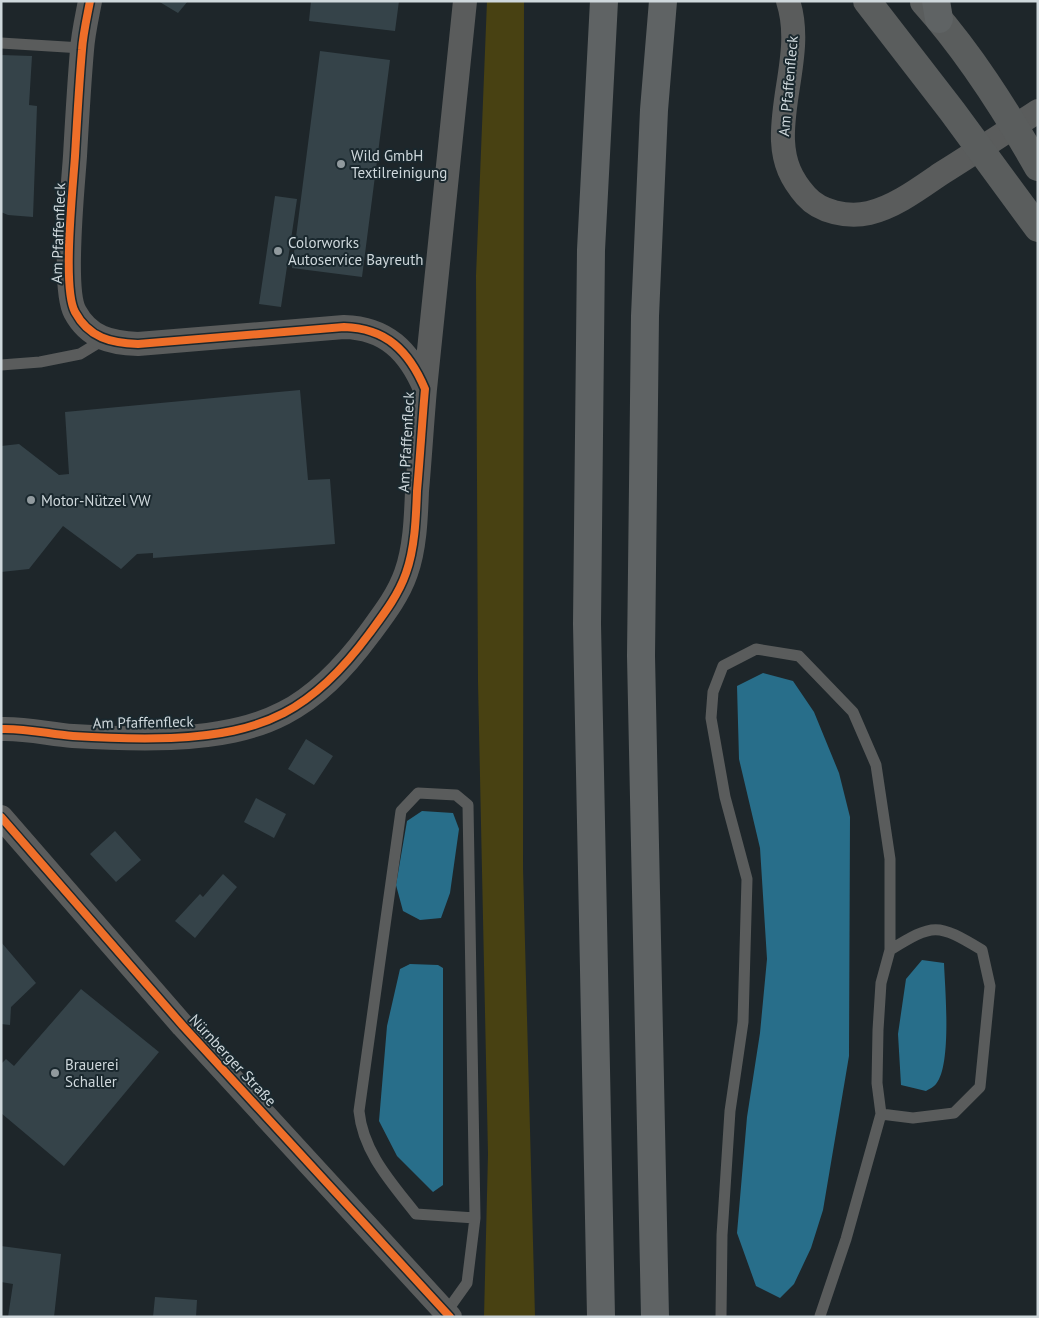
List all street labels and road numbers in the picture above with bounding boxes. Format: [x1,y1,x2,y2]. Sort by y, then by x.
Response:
street label: Am Pfaffenfleck [774,34,802,137]
street label: Am Pfaffenfleck [47,181,69,284]
street label: Am Pfaffenfleck [394,390,418,493]
street label: Am Pfaffenfleck [92,712,194,732]
street label: Nürnberger Straße [185,1010,281,1110]

